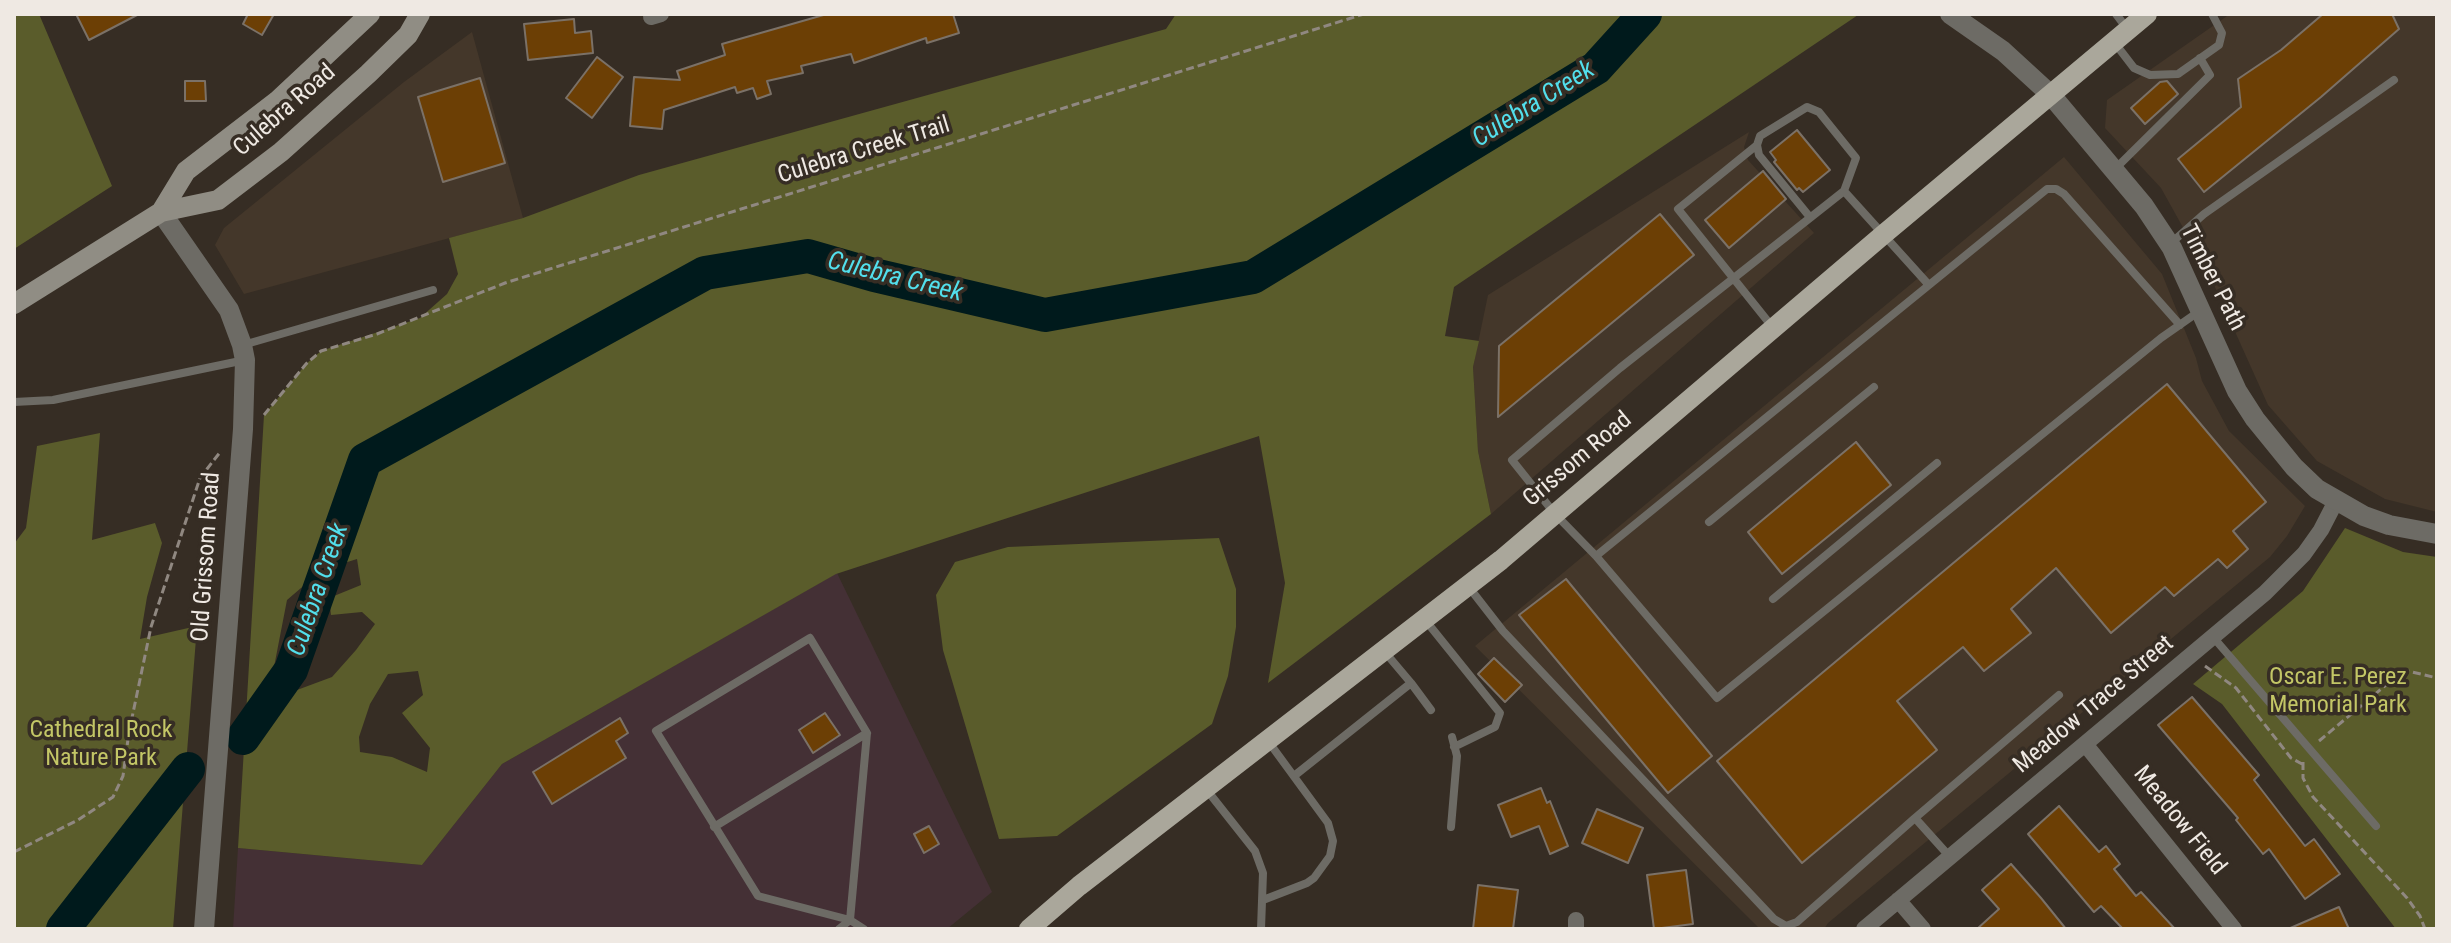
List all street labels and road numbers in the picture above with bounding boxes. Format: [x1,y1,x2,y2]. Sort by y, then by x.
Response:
street label: Culebra Road [228,59,342,163]
street label: Culebra Creek Trail [775,111,953,191]
street label: Timber Path [2173,220,2251,336]
street label: Grissom Road [1518,406,1638,514]
street label: Old Grissom Road [187,471,227,643]
street label: Meadow Trace Street [2008,630,2180,780]
street label: Meadow Field [2126,761,2232,881]

